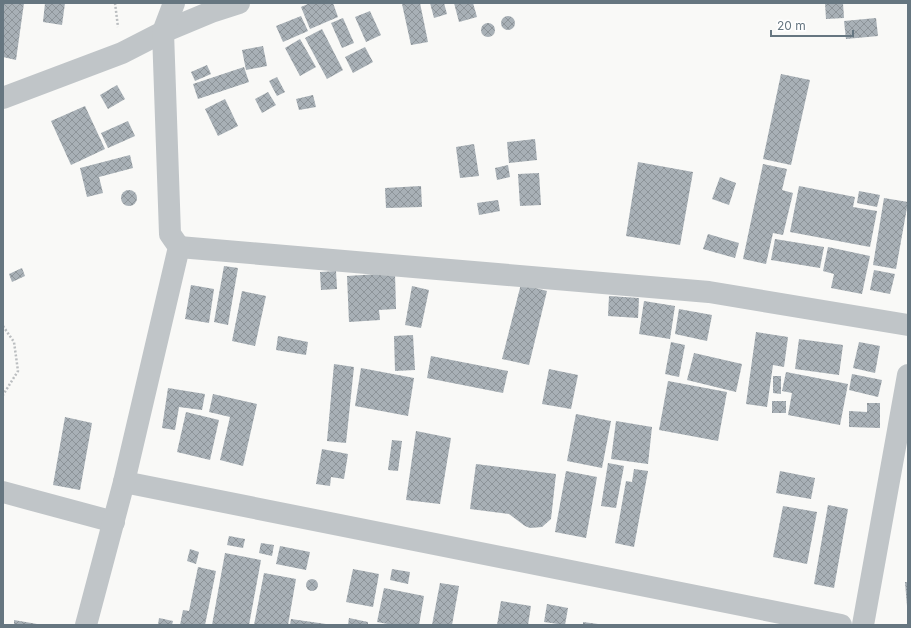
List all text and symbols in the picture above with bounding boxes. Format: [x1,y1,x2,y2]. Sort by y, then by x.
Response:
scale bar [771,12,853,38]
text: 20 m [777,18,806,33]

